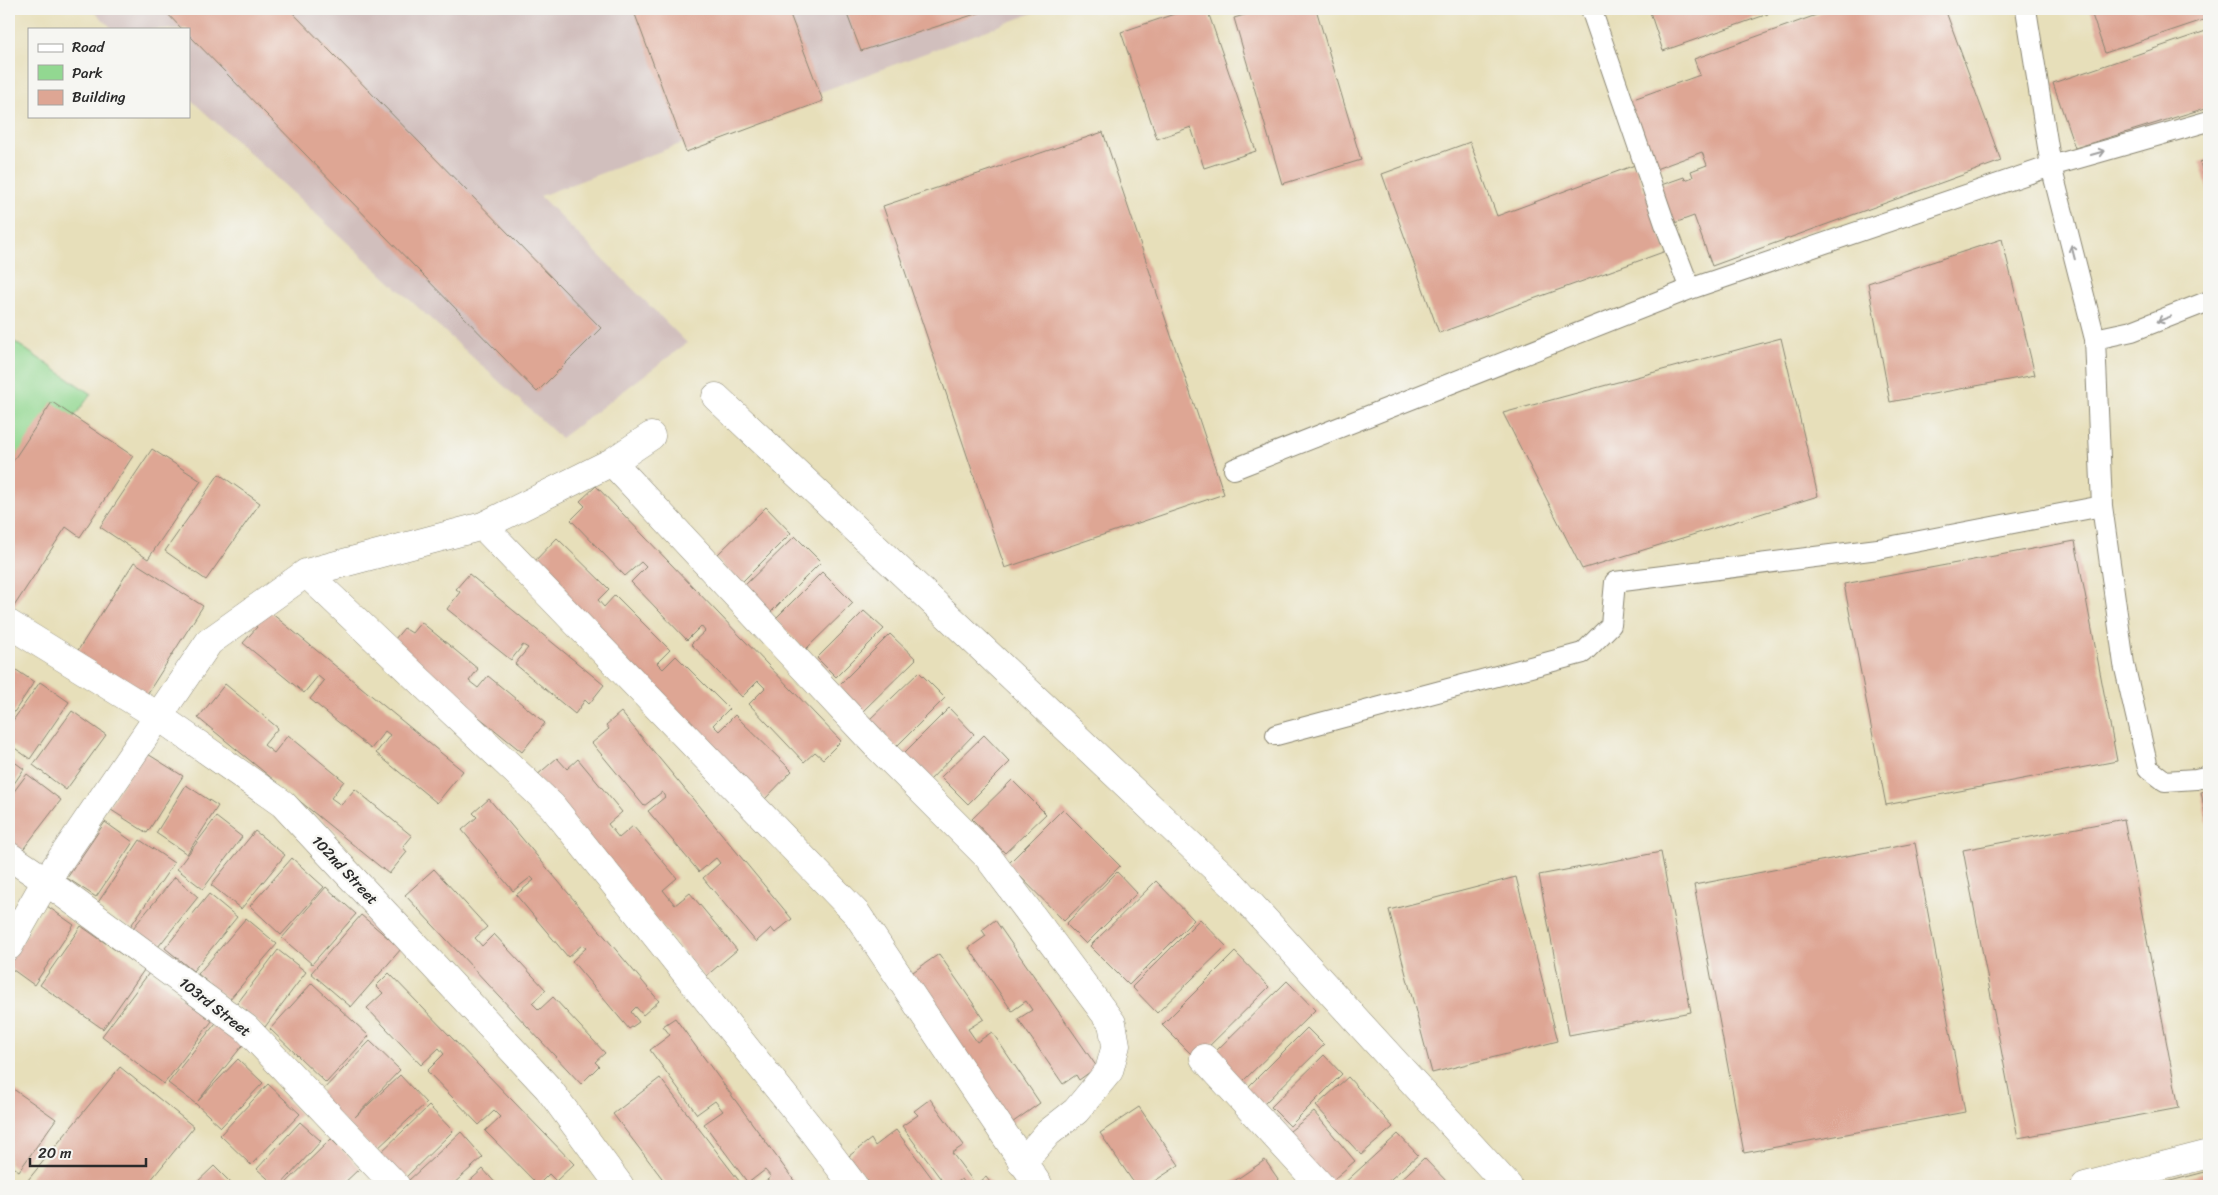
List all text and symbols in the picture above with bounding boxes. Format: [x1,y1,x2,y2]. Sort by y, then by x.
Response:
legend [28,28,190,118]
text: Road [72,34,105,60]
text: Park [72,60,103,86]
text: Building [72,84,126,110]
one-way arrow [2090,147,2106,157]
one-way arrow [2068,244,2077,260]
one-way arrow [2157,315,2172,324]
street label: 102nd Street [305,829,385,911]
street label: 103rd Street [173,970,257,1044]
scale bar [30,1135,146,1167]
text: 20 m [38,1140,72,1166]

